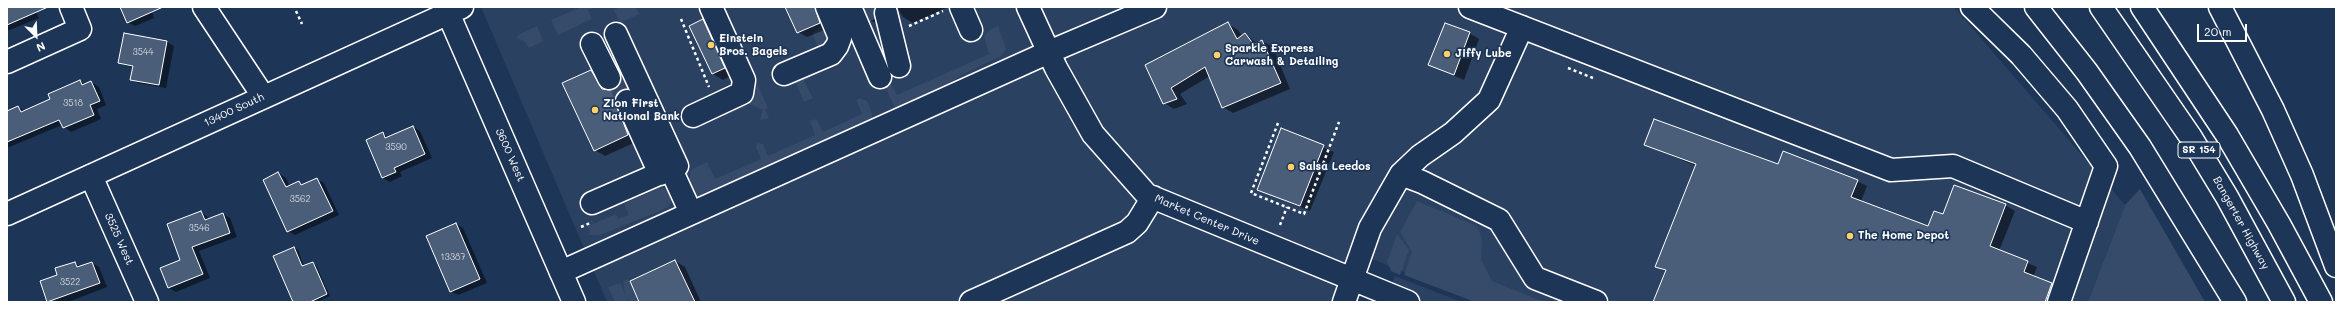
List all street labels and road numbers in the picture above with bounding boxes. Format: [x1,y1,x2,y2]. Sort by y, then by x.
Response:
street label: 13400 South [202,90,266,130]
street label: 3600 West [492,126,528,184]
road number: SR 154 [2178,142,2220,158]
street label: Bangerter Highway [2210,174,2272,272]
street label: Market Center Drive [1153,192,1261,248]
street label: 3525 West [102,211,136,267]

